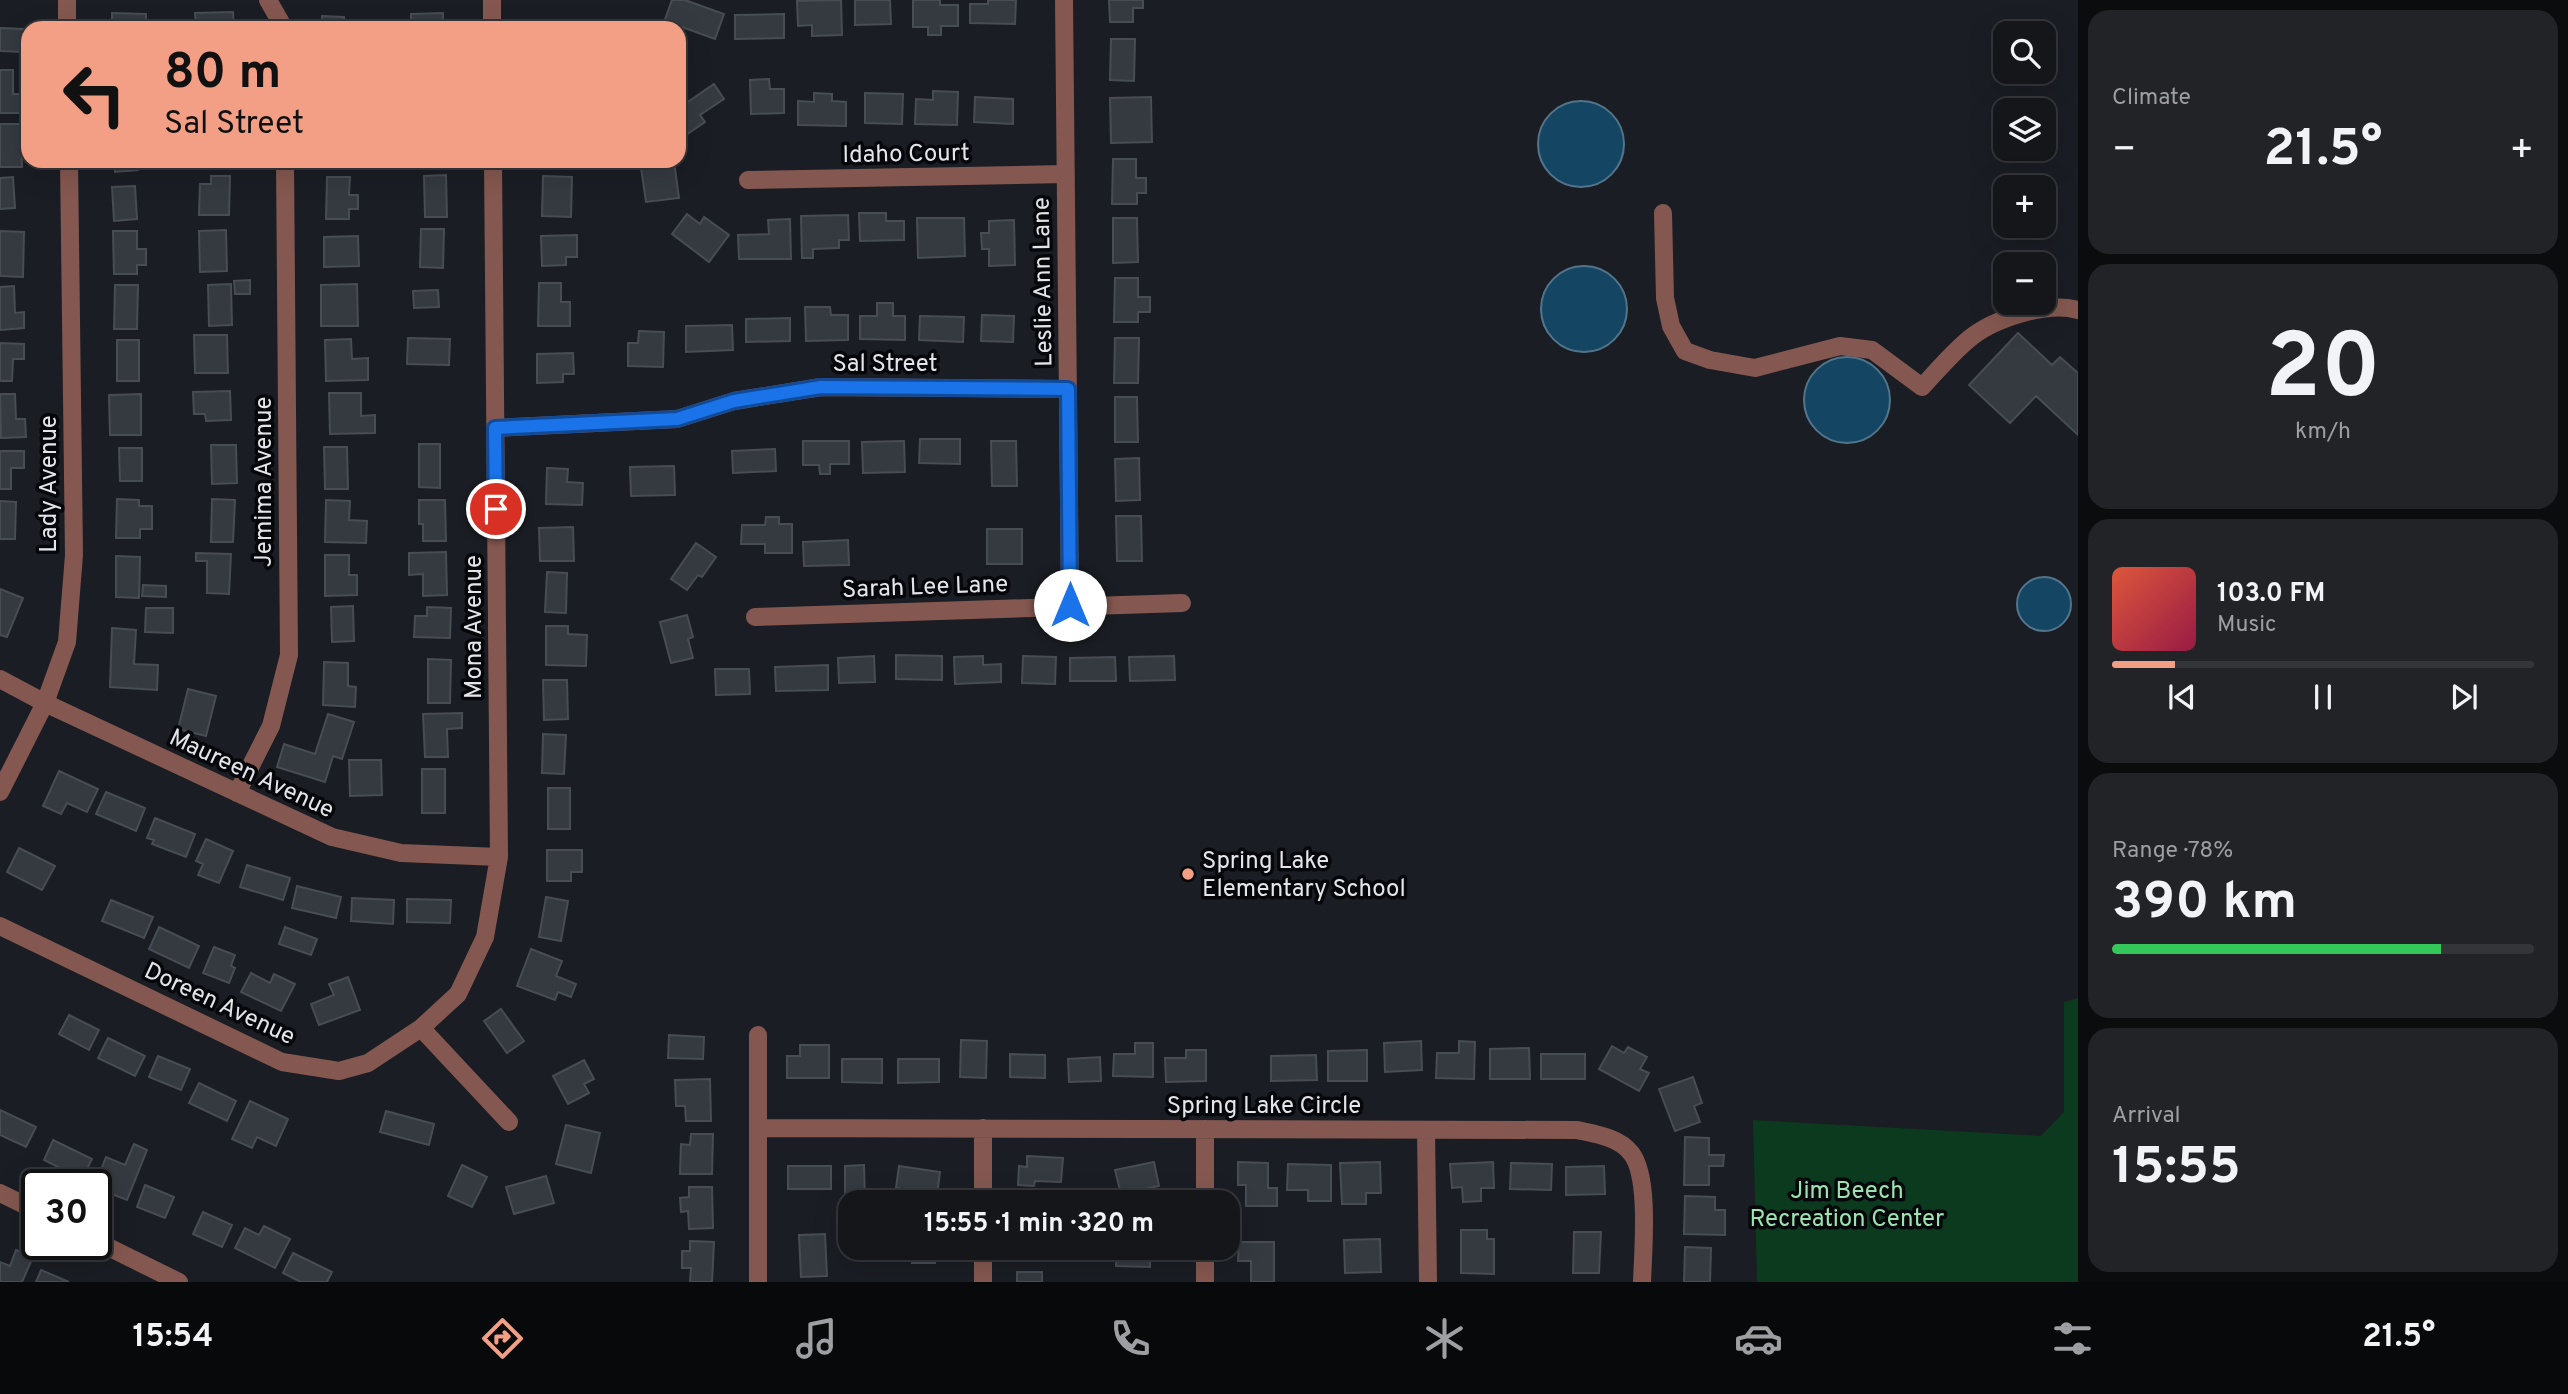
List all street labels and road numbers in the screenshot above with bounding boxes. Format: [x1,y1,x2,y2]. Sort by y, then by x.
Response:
street label: Idaho Court [842,139,970,171]
street label: Leslie Ann Lane [1028,197,1060,367]
street label: Sal Street [832,350,938,380]
street label: Jemima Avenue [250,397,280,567]
street label: Lady Avenue [35,415,65,553]
street label: Mona Avenue [460,555,490,699]
street label: Sarah Lee Lane [841,570,1009,606]
street label: Maureen Avenue [164,723,338,826]
street label: Doreen Avenue [139,957,299,1053]
street label: Spring Lake Circle [1167,1092,1361,1122]

